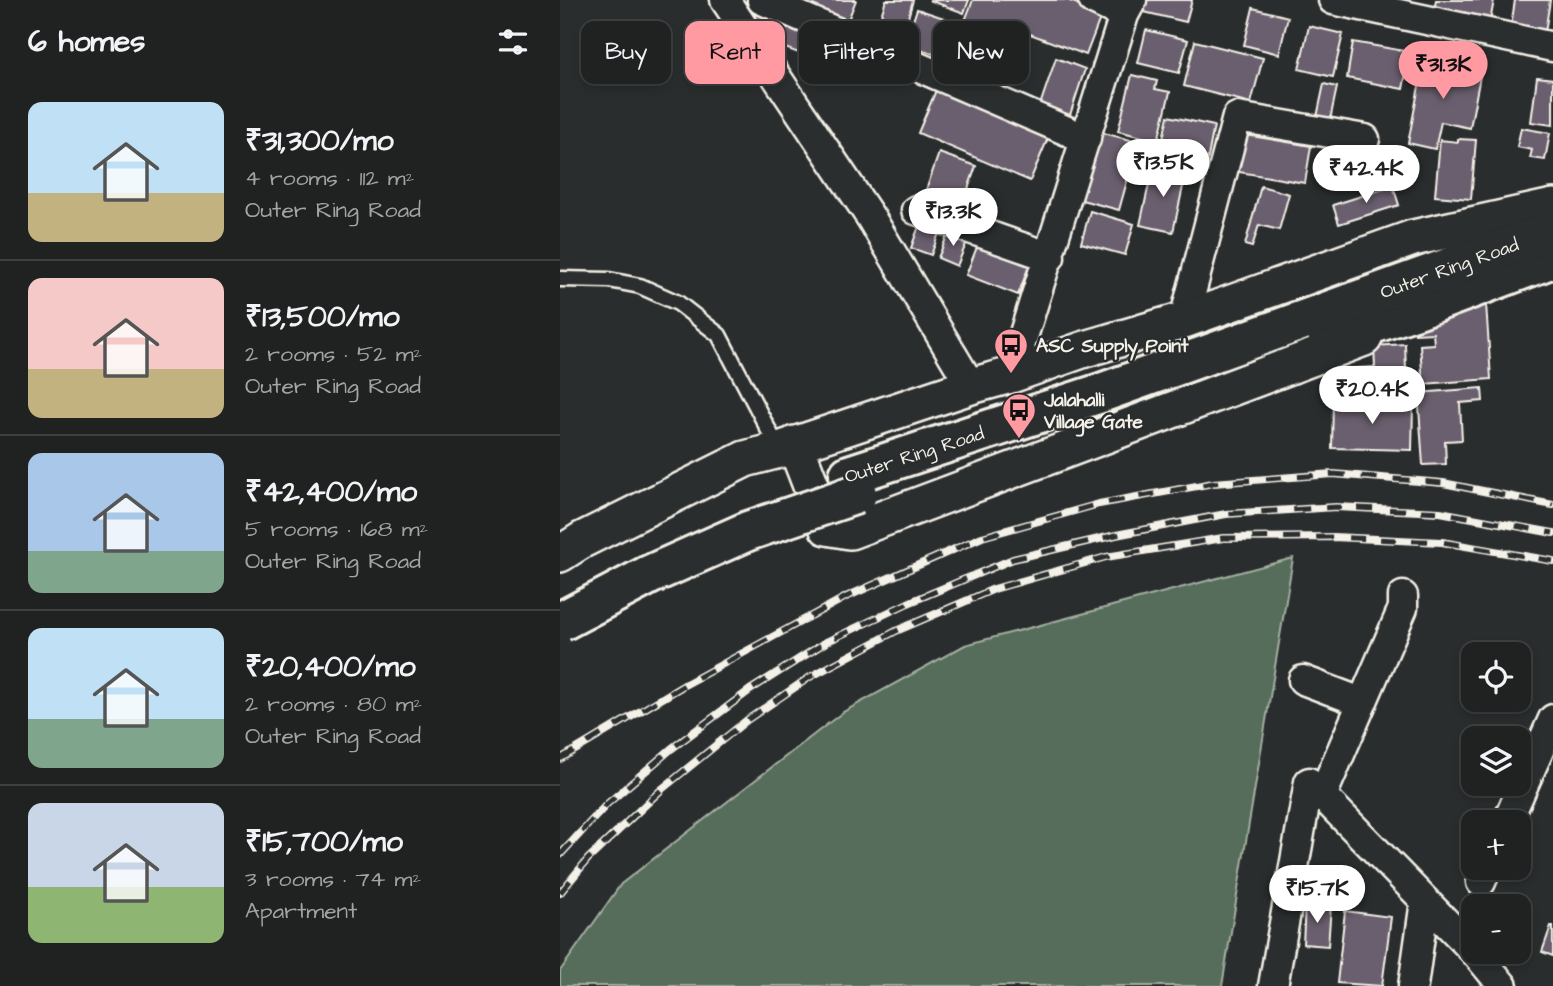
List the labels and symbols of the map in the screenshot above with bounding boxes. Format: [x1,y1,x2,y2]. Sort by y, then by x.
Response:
pin: ₹31.3K [1386,42,1500,101]
pin: ₹13.5K [1106,140,1220,199]
pin: ₹42.4K [1309,146,1423,205]
pin: ₹13.3K [896,188,1010,248]
street label: Outer Ring Road [1377,231,1523,306]
bus stop icon: ASC Supply Point [992,326,1030,375]
place label: ASC Supply Point [1036,333,1189,361]
pin: ₹20.4K [1315,366,1429,426]
place label: Jalahalli Village Gate [1043,387,1144,437]
bus stop icon: Jalahalli Village Gate [1000,391,1038,440]
street label: Outer Ring Road [841,420,988,492]
pin: ₹15.7K [1260,866,1374,925]

